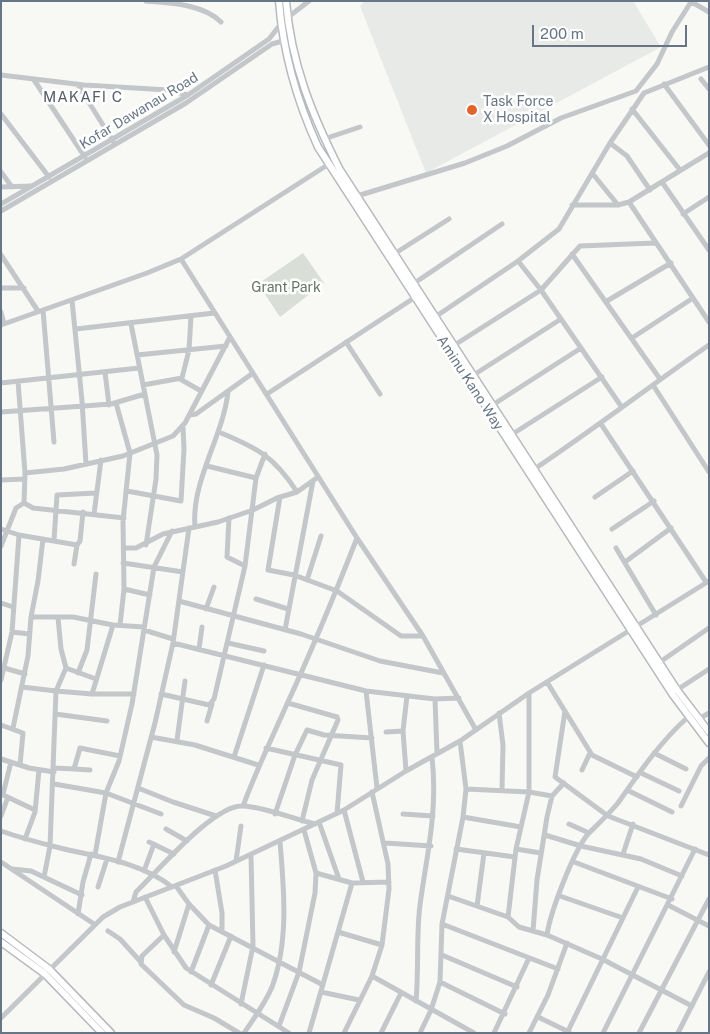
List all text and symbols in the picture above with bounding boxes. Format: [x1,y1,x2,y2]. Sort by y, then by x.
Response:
scale bar [535,15,690,47]
text: 200 m [540,25,584,42]
street label: Kofar Dawanau Road [77,69,201,153]
district label: MAKAFI C [42,88,124,106]
place label: Task Force X Hospital [483,94,553,126]
marker: Task Force X Hospital [465,103,479,117]
park label: Grant Park [251,280,321,296]
street label: Aminu Kano Way [433,332,507,434]

